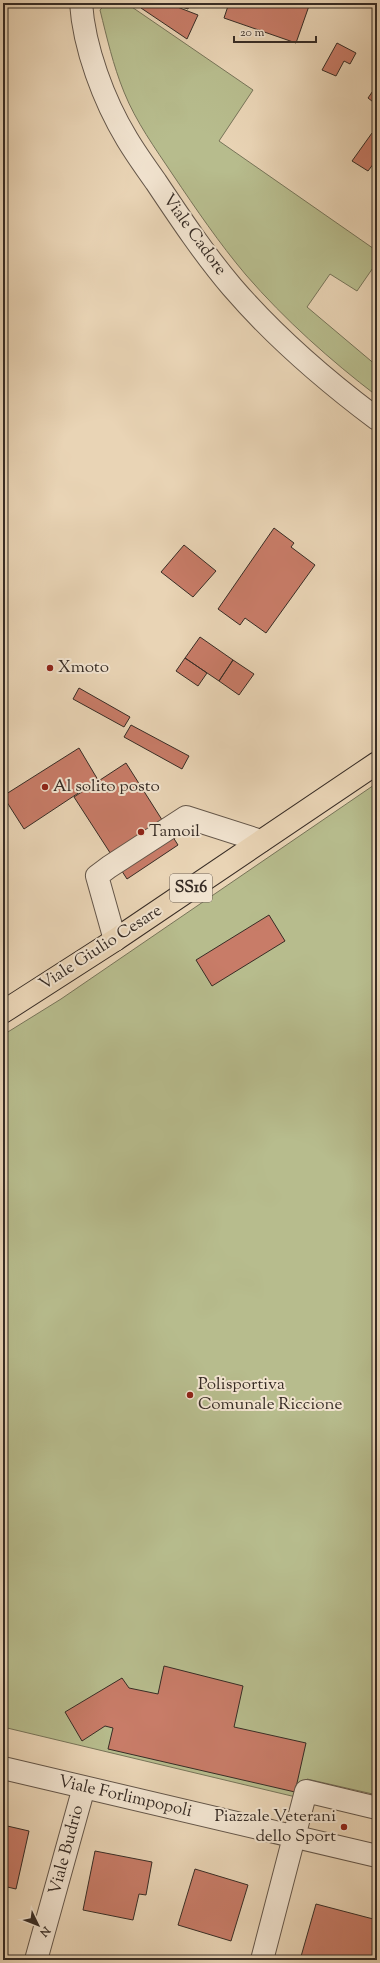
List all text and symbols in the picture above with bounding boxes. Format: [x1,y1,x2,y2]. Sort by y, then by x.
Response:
scale bar [234,18,316,44]
text: 20 m [240,24,265,42]
street label: Viale Cadore [156,189,232,281]
place label: Xmoto [58,656,109,680]
marker: Xmoto [45,663,55,673]
place label: Al solito posto [53,775,160,799]
marker: Al solito posto [40,782,50,792]
place label: Tamoil [149,820,200,844]
marker: Tamoil [136,827,146,837]
road number: SS16 [170,874,212,902]
street label: Viale Giulio Cesare [35,899,167,997]
place label: Polisportiva Comunale Riccione [198,1373,342,1417]
marker: Polisportiva Comunale Riccione [185,1390,195,1400]
street label: Viale Forlimpopoli [56,1770,194,1824]
street label: Viale Budrio [44,1803,90,1897]
place label: Piazzale Veterani dello Sport [214,1805,336,1849]
marker: Piazzale Veterani dello Sport [339,1822,349,1832]
north arrow [18,1905,58,1945]
text: N [36,1922,54,1940]

